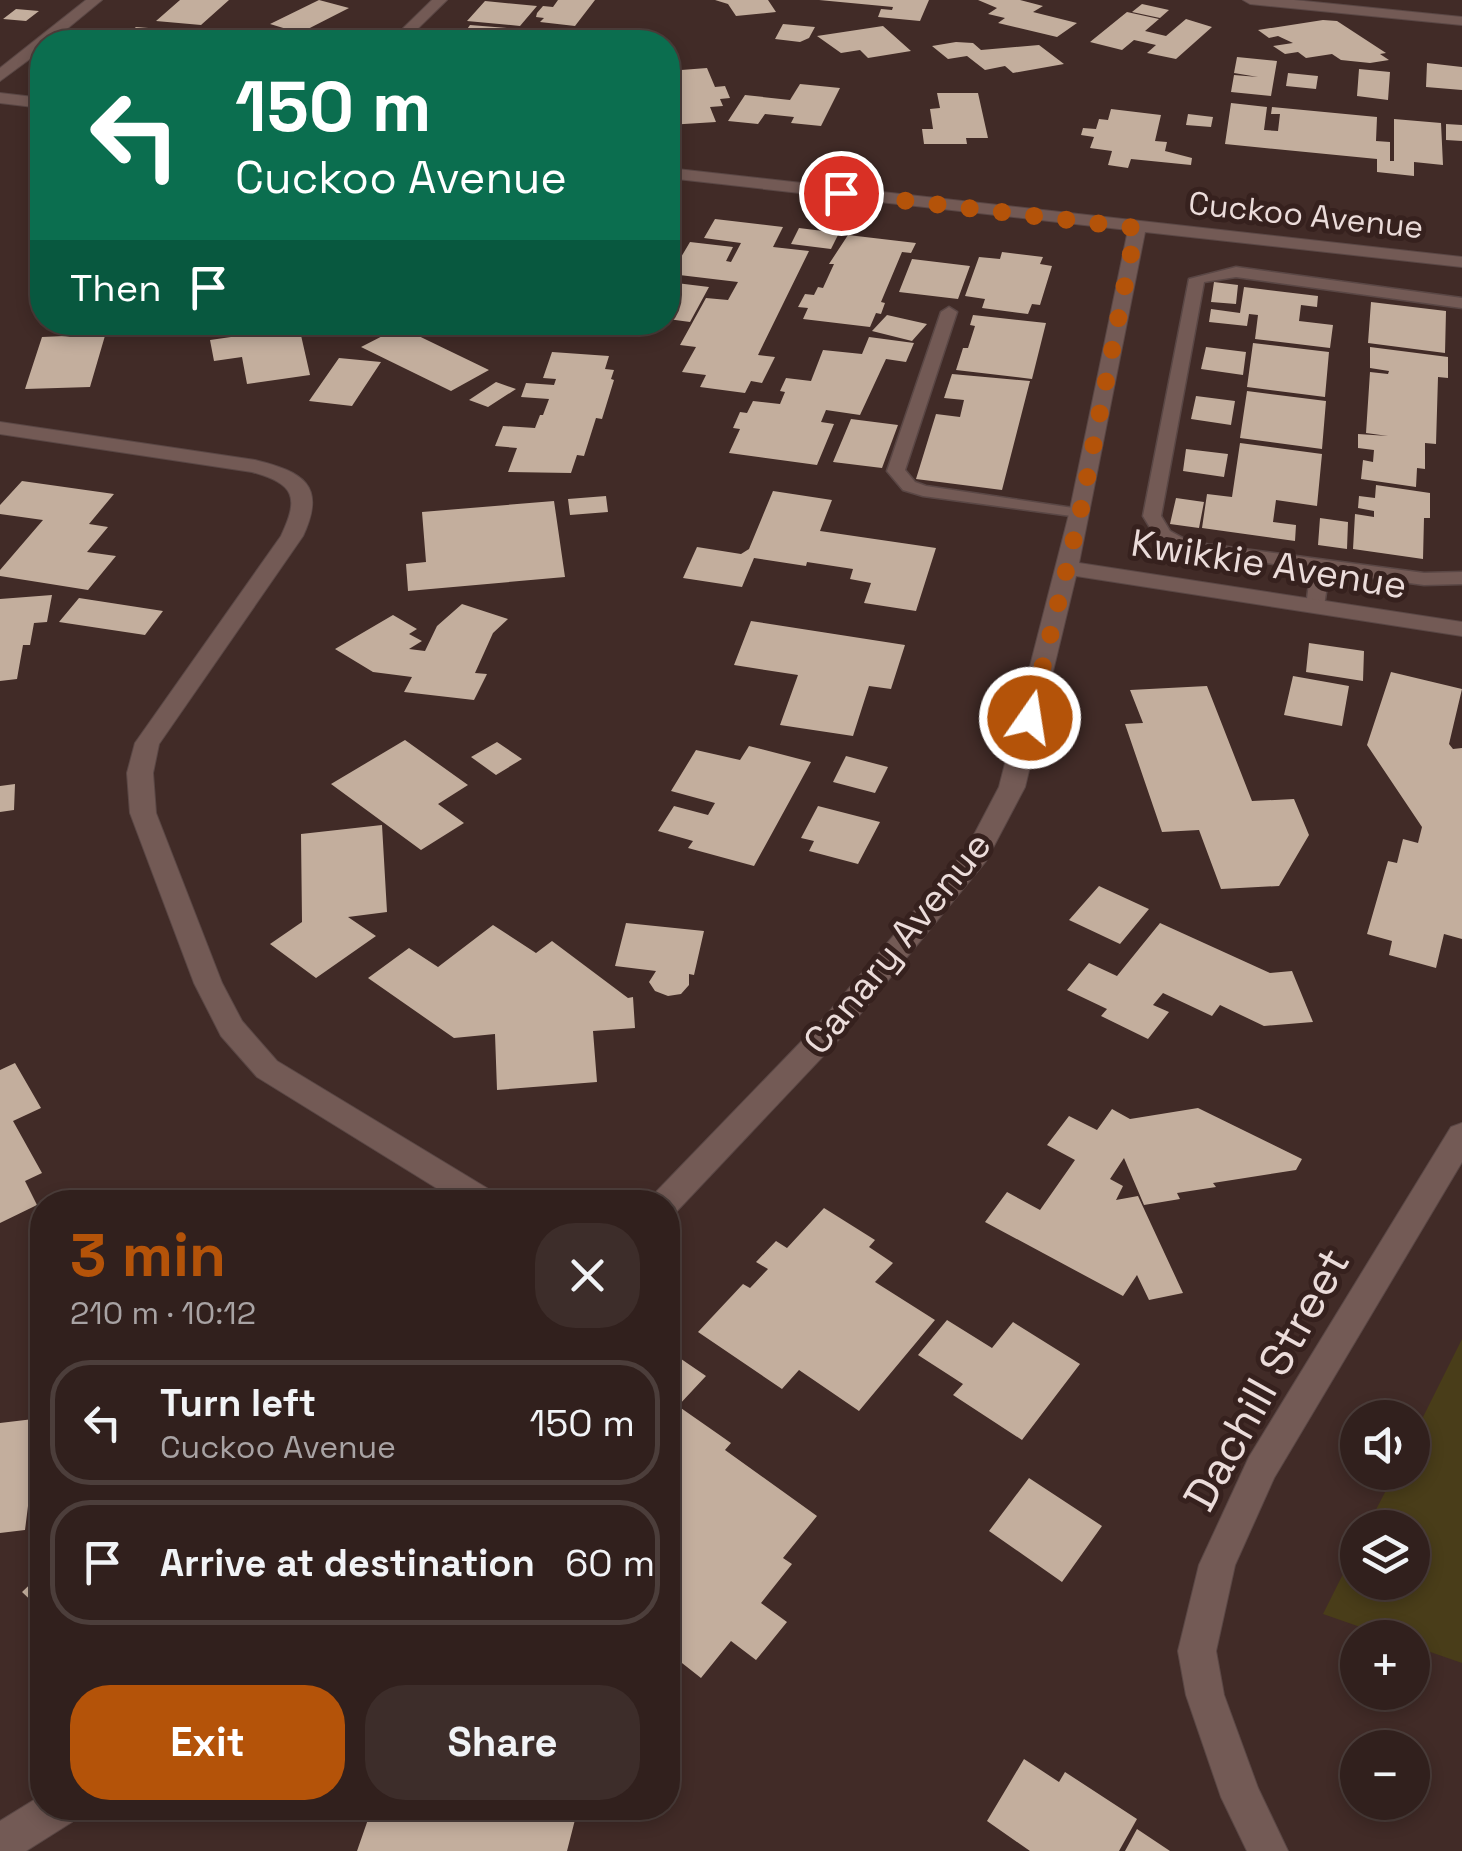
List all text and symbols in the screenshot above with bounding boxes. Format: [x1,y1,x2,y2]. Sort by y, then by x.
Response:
text: 150 m [235,62,432,151]
icon: left [70,70,200,200]
text: Cuckoo Avenue [235,149,567,206]
pin [799,151,884,236]
icon: arrive [814,166,869,221]
street label: Cuckoo Avenue [1187,183,1425,247]
icon: arrive [181,260,236,315]
text: Then [70,264,161,312]
street label: Kwikkie Avenue [1128,519,1410,609]
position arrow [978,666,1082,770]
street label: Canary Avenue [793,822,1001,1064]
text: 3 min [70,1217,226,1294]
button: close [535,1223,640,1328]
street label: Dachill Street [1171,1238,1362,1521]
text: 210 m · 10:12 [70,1293,256,1333]
text: Turn left [160,1379,316,1427]
icon: left [75,1395,130,1450]
text: 150 m [530,1399,635,1447]
map controls [1340,1400,1430,1820]
button: sound [1340,1400,1430,1490]
text: Cuckoo Avenue [160,1427,396,1467]
button: layers [1340,1510,1430,1600]
icon: arrive [75,1535,130,1590]
text: Arrive at destination [160,1539,535,1587]
text: 60 m [565,1539,655,1587]
button: + [1340,1620,1430,1710]
button: Exit [70,1685,345,1800]
button: Share [365,1685,640,1800]
button: − [1340,1730,1430,1820]

